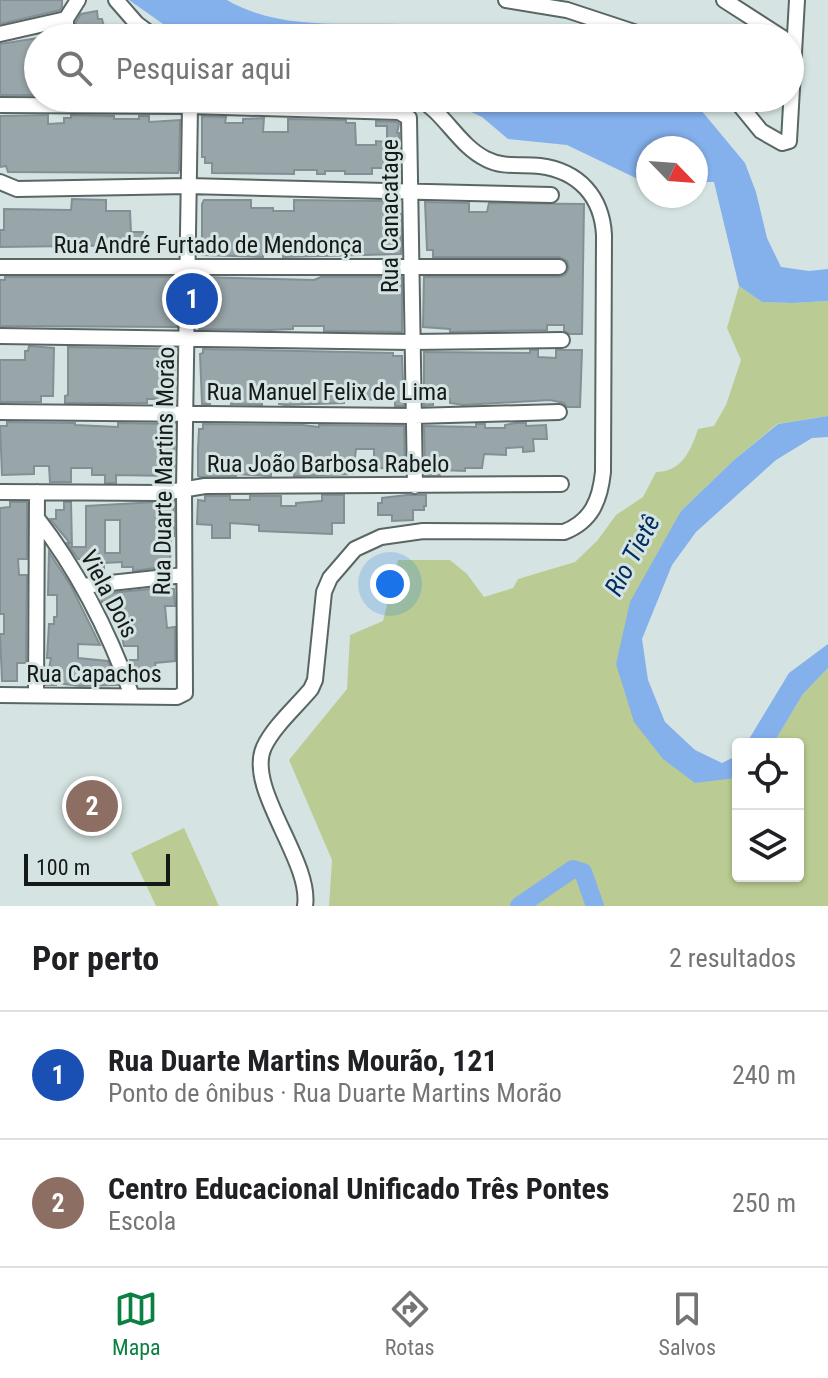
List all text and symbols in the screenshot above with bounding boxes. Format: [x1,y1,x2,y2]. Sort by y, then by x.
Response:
search box [24,24,804,112]
icon: search [52,46,96,90]
text: Pesquisar aqui [116,51,291,86]
north arrow [636,136,708,208]
street label: Rua Canacatage [376,139,404,293]
street label: Rua André Furtado de Mendonça [53,231,363,259]
pin: 1 [166,269,218,329]
street label: Rua Duarte Martins Morão [148,346,180,596]
street label: Rua Manuel Felix de Lima [206,378,448,406]
street label: Rua João Barbosa Rabelo [207,450,449,478]
water label: Rio Tietê [598,509,666,601]
street label: Viela Dois [74,546,144,642]
your location [370,564,410,604]
street label: Rua Capachos [26,660,162,688]
map controls [732,738,804,882]
button: locate [732,738,804,810]
pin: 2 [66,776,118,836]
button: layers [732,810,804,882]
scale bar [24,850,170,886]
text: 100 m [36,855,90,880]
text: Por perto [32,938,159,978]
text: 2 resultados [669,943,796,973]
text: Rua Duarte Martins Mourão, 121 [108,1043,498,1078]
text: 1 [51,1060,65,1090]
text: 240 m [732,1060,796,1090]
text: Ponto de ônibus · Rua Duarte Martins Morão [108,1078,562,1108]
text: Centro Educacional Unificado Três Pontes [108,1171,609,1206]
text: 2 [51,1188,65,1218]
text: 250 m [732,1188,796,1218]
text: Escola [108,1206,176,1236]
tab: Mapa [112,1287,161,1360]
tab: Rotas [385,1287,435,1360]
tab: Salvos [659,1287,716,1360]

